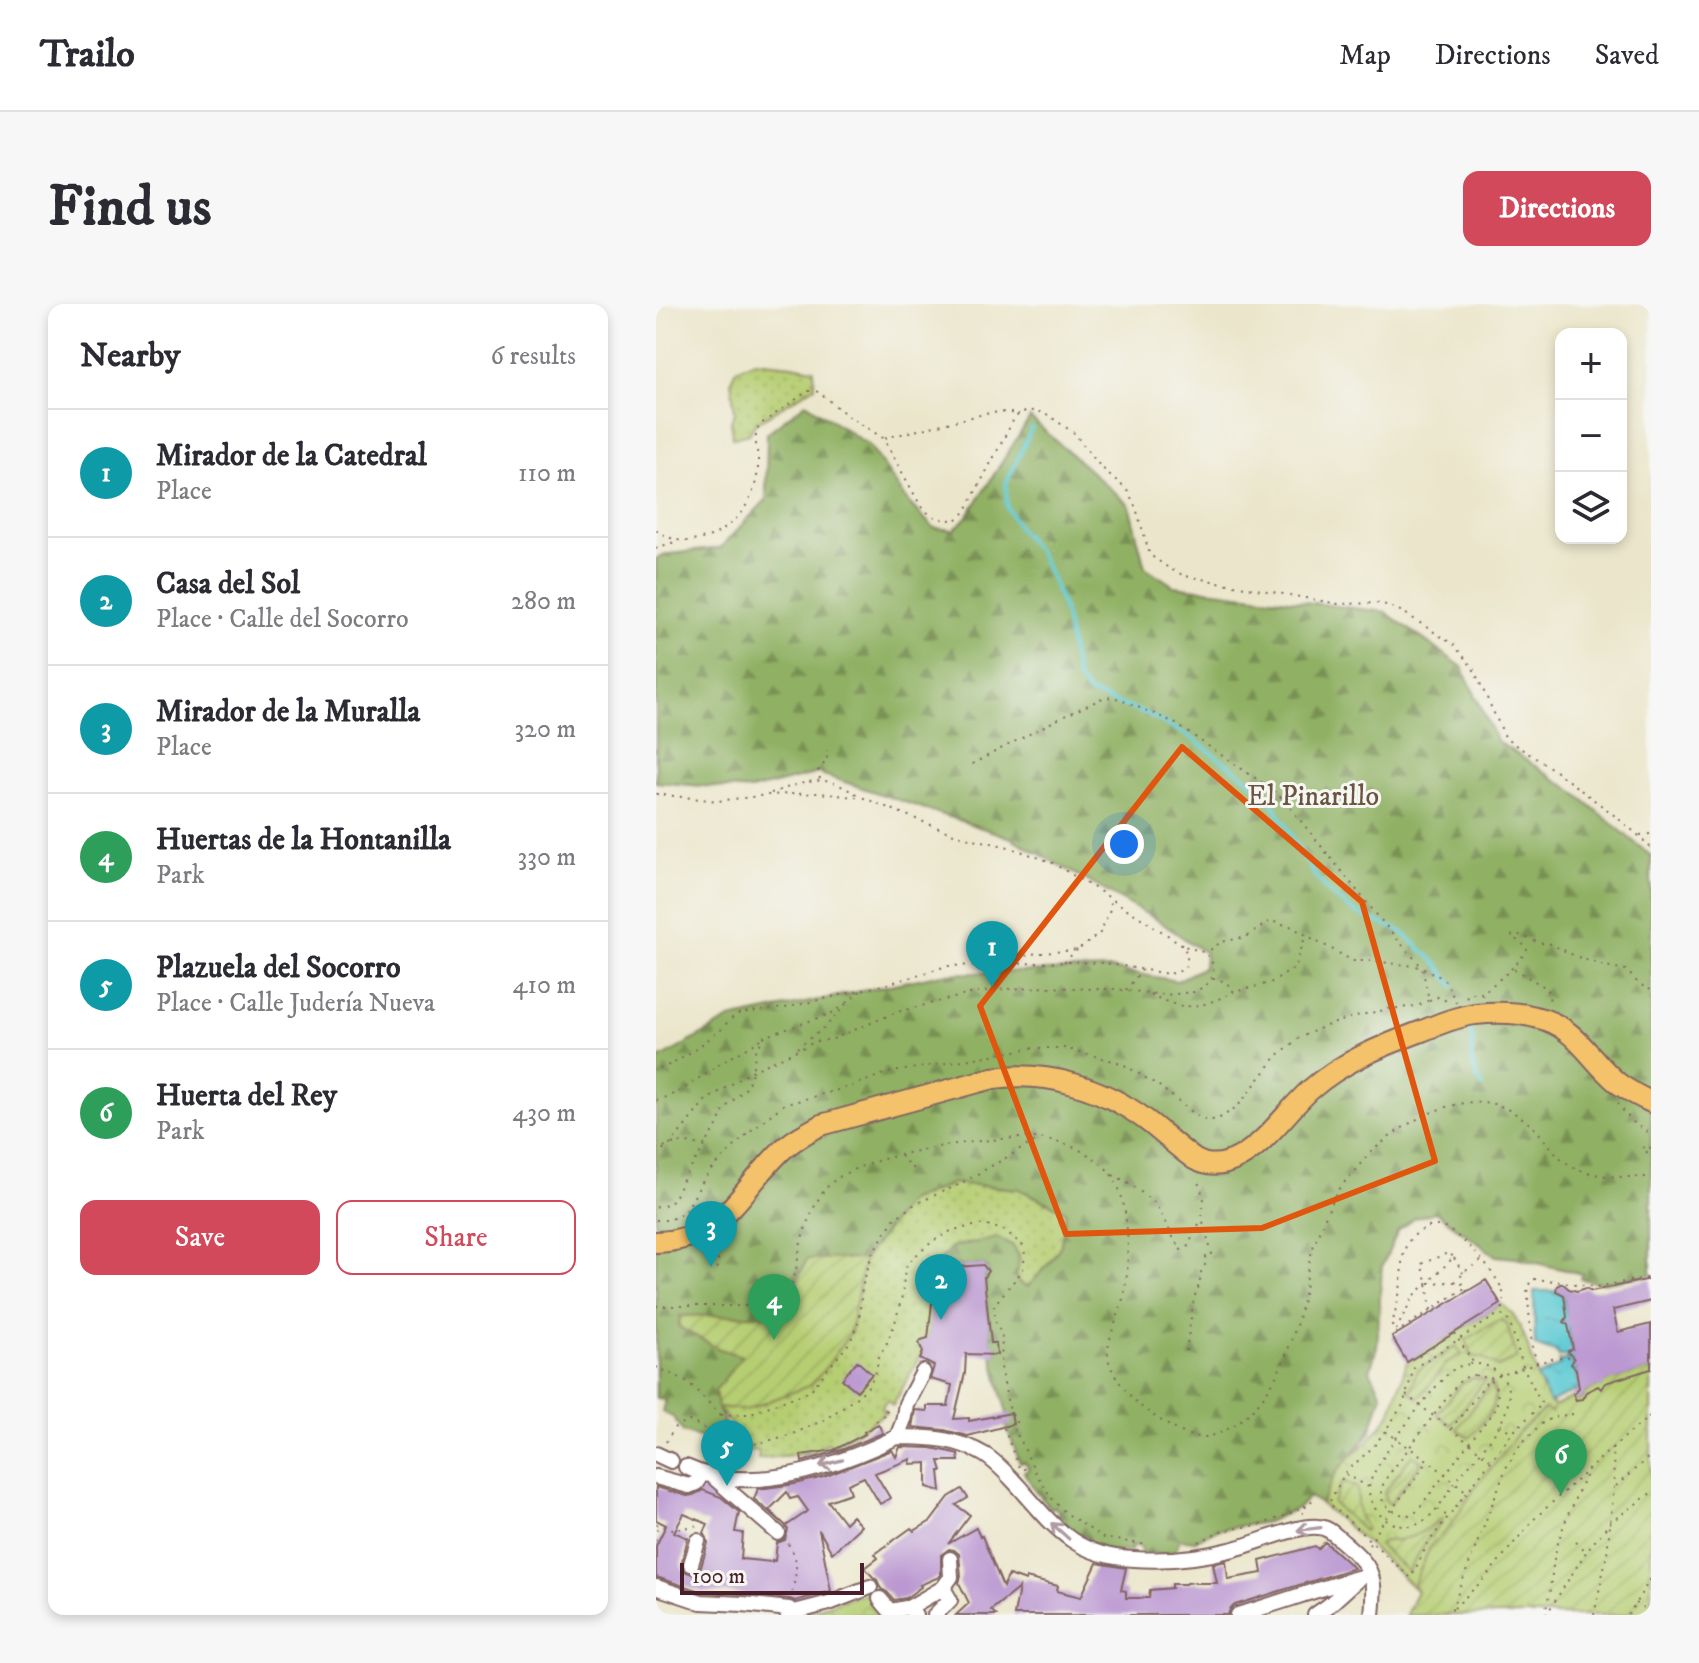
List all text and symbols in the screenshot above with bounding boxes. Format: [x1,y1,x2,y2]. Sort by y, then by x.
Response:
text: Trailo [40,31,135,79]
text: Map [1339,38,1391,73]
text: Directions [1435,38,1551,73]
text: Saved [1595,38,1659,73]
button: Directions [1463,171,1651,246]
text: Find us [48,173,212,243]
map controls [1555,328,1627,544]
button: + [1555,328,1627,400]
text: Nearby [80,335,181,377]
text: 6 results [490,340,576,373]
button: − [1555,400,1627,472]
text: Mirador de la Catedral [156,438,427,475]
text: 1 [101,457,111,490]
text: 110 m [518,457,576,490]
button: layers [1555,472,1627,544]
text: Place [156,475,212,508]
text: Casa del Sol [156,566,300,603]
text: 2 [100,585,112,618]
text: 280 m [511,585,576,618]
text: Place · Calle del Socorro [156,603,409,636]
text: Mirador de la Muralla [156,694,420,731]
text: 3 [101,713,111,746]
text: 320 m [514,713,576,746]
text: Place [156,731,212,764]
park label: El Pinarillo [1247,779,1379,814]
text: Huertas de la Hontanilla [156,822,451,859]
your location [1104,824,1144,864]
text: 4 [99,841,113,874]
text: 330 m [518,841,576,874]
text: Park [156,859,205,892]
pin: 1 [966,921,1018,987]
text: Plazuela del Socorro [156,950,401,987]
text: 5 [100,969,112,1002]
text: 410 m [512,969,576,1002]
text: Place · Calle Judería Nueva [156,987,435,1020]
text: Huerta del Rey [156,1078,337,1115]
text: 6 [99,1097,113,1130]
text: 430 m [512,1097,576,1130]
text: Park [156,1115,205,1148]
button: Save [80,1200,320,1275]
button: Share [336,1200,576,1275]
pin: 3 [685,1201,737,1267]
pin: 2 [915,1254,967,1320]
pin: 4 [748,1274,800,1340]
pin: 5 [701,1420,753,1486]
pin: 6 [1535,1429,1587,1495]
one-way arrow [819,1457,845,1472]
one-way arrow [1051,1522,1071,1540]
one-way arrow [1297,1522,1322,1537]
scale bar [680,1559,864,1595]
text: 100 m [692,1563,745,1590]

